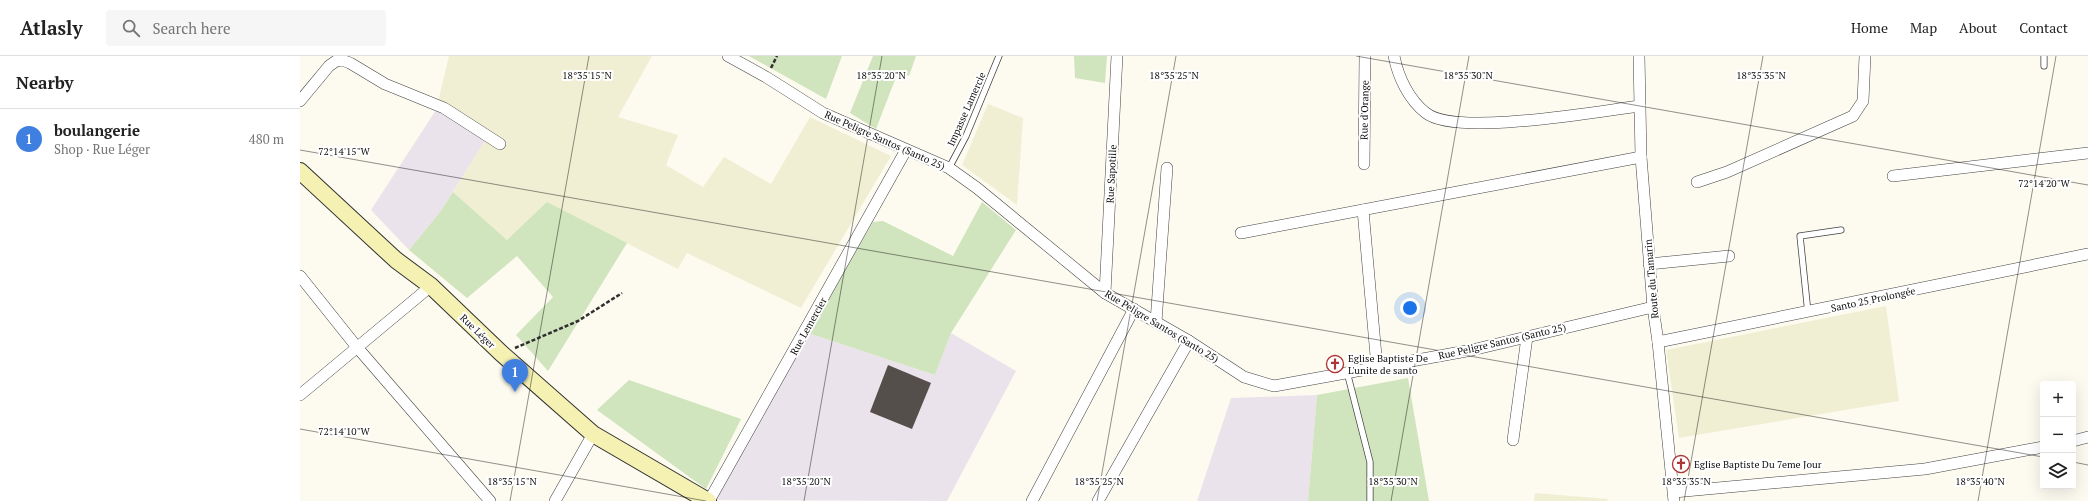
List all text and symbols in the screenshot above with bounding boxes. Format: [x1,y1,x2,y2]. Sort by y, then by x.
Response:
search box [106,10,386,46]
text: Atlasly [20,15,82,40]
icon: search [120,17,142,39]
text: Search here [152,18,230,38]
text: Home [1851,18,1888,37]
text: Map [1910,18,1937,37]
text: About [1959,18,1997,37]
text: Contact [2019,18,2068,37]
text: 18°35'15"N [562,69,612,82]
text: 18°35'20"N [856,69,906,82]
text: 18°35'25"N [1149,69,1199,82]
text: 18°35'30"N [1443,69,1493,82]
text: 18°35'35"N [1736,69,1786,82]
street label: Impasse Lamercie [944,70,989,148]
text: Nearby [16,71,74,94]
street label: Rue d'Orange [1357,80,1372,140]
street label: Rue Peligre Santos (Santo 25) [822,108,947,173]
text: boulangerie [54,120,140,140]
text: 1 [25,130,33,148]
text: 480 m [249,130,284,148]
text: Shop · Rue Léger [54,140,150,158]
street label: Rue Sapotille [1103,144,1120,204]
text: 72°14'15"W [318,145,370,158]
text: 72°14'20"W [2018,177,2070,190]
street label: Route du Tamarin [1642,239,1661,319]
street label: Santo 25 Prolongée [1830,284,1917,315]
street label: Rue Peligre Santos (Santo 25) [1102,287,1221,366]
street label: Rue Lemercier [787,295,830,357]
your location [1400,298,1420,318]
street label: Rue Léger [457,311,498,352]
street label: Rue Peligre Santos (Santo 25) [1437,320,1567,363]
place label: Eglise Baptiste De L'unite de santo [1348,352,1428,377]
church icon: Eglise Baptiste De L'unite de santo [1325,354,1345,374]
pin: 1 [502,359,528,392]
map controls [2040,381,2076,489]
button: + [2040,381,2076,417]
button: − [2040,417,2076,453]
text: 72°14'10"W [318,425,370,438]
button: layers [2040,453,2076,489]
church icon: Eglise Baptiste Du 7eme Jour [1671,454,1691,474]
place label: Eglise Baptiste Du 7eme Jour [1694,458,1822,471]
text: 18°35'15"N [487,475,537,488]
text: 18°35'20"N [781,475,831,488]
text: 18°35'25"N [1074,475,1124,488]
text: 18°35'30"N [1368,475,1418,488]
text: 18°35'35"N [1661,475,1711,488]
text: 18°35'40"N [1955,475,2005,488]

